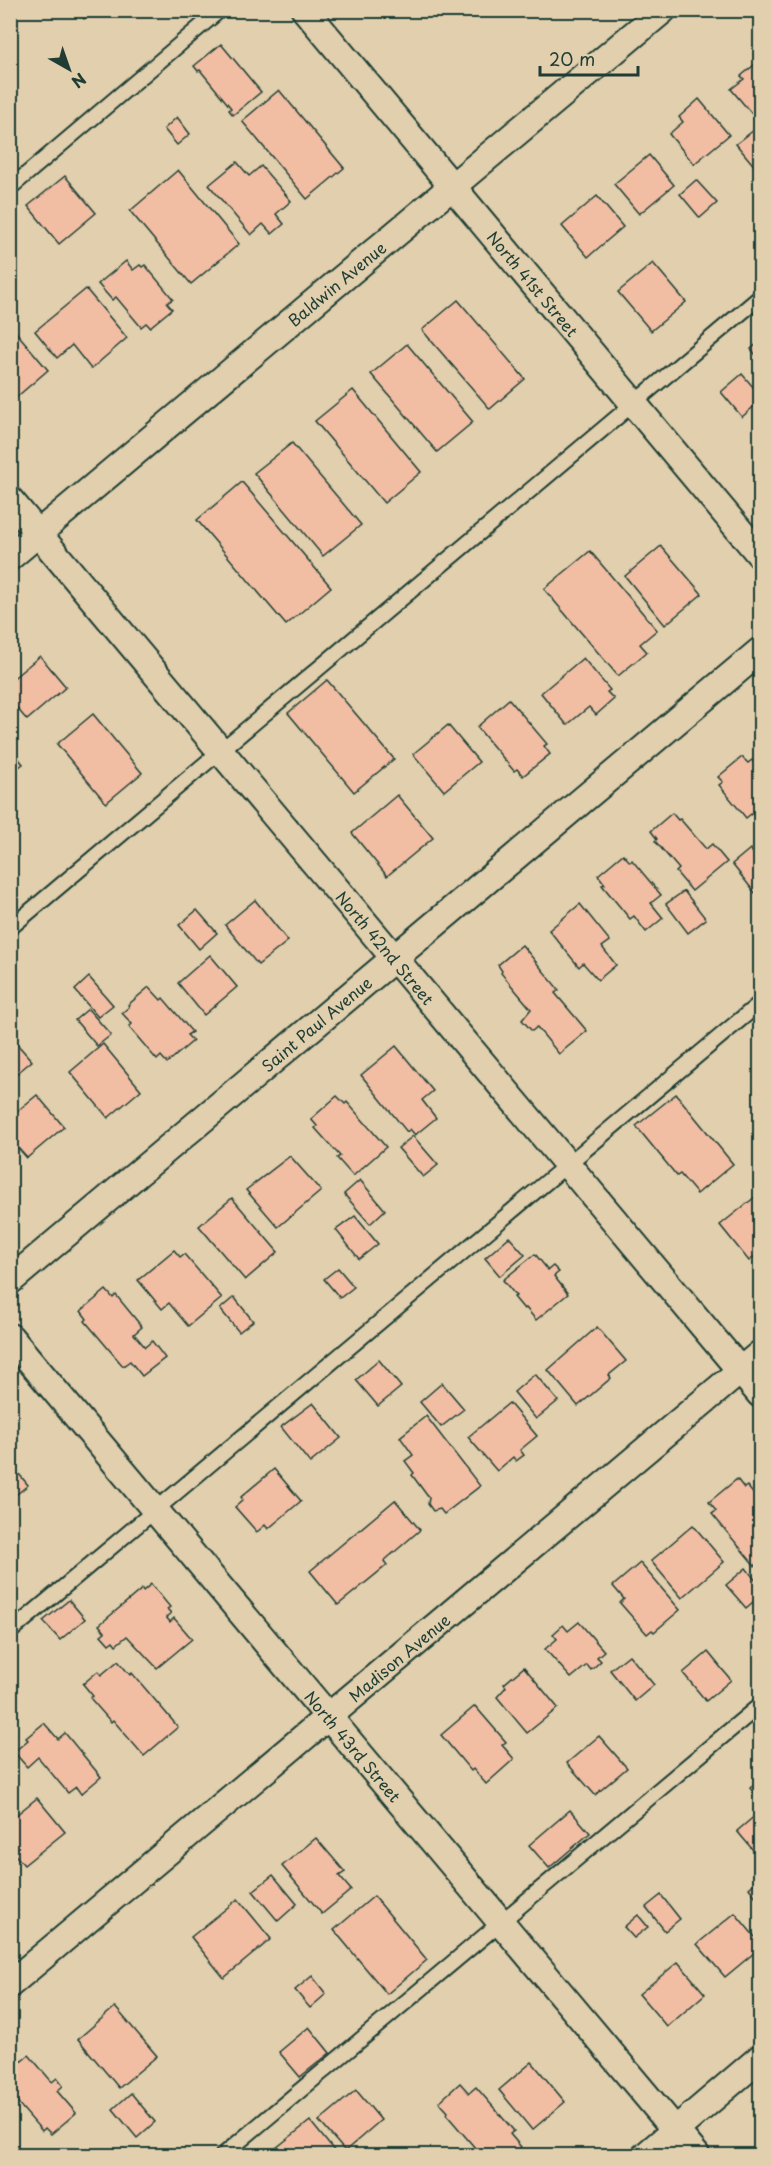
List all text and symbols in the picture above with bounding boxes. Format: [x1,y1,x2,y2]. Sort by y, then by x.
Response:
north arrow [39,39,99,99]
scale bar [540,39,638,77]
text: 20 m [549,45,595,72]
text: N [67,68,92,95]
street label: North 41st Street [482,225,584,341]
street label: Baldwin Avenue [282,235,391,332]
street label: North 42nd Street [331,885,440,1009]
street label: Saint Paul Avenue [256,970,377,1077]
street label: Madison Avenue [343,1607,455,1707]
street label: North 43rd Street [299,1685,407,1807]

